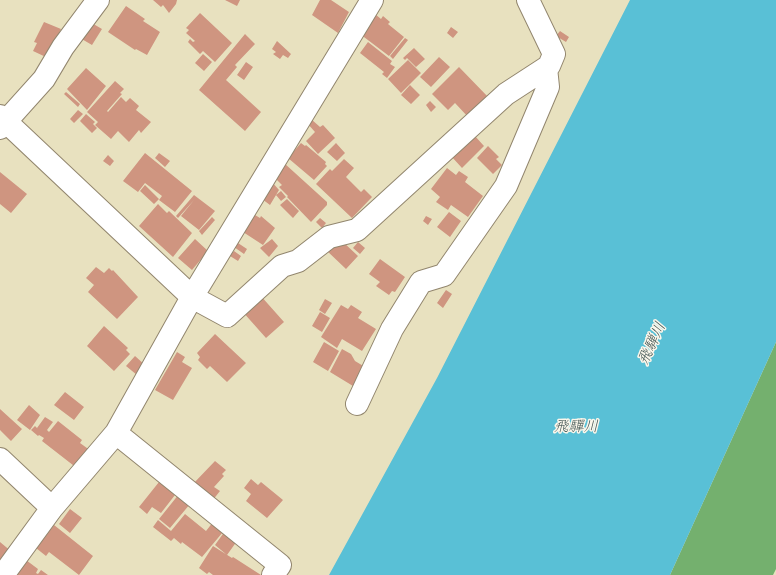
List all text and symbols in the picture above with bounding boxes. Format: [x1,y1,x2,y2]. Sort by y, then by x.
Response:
water label: 飛騨川 [635,320,671,368]
water label: 飛驒川 [554,419,598,437]

